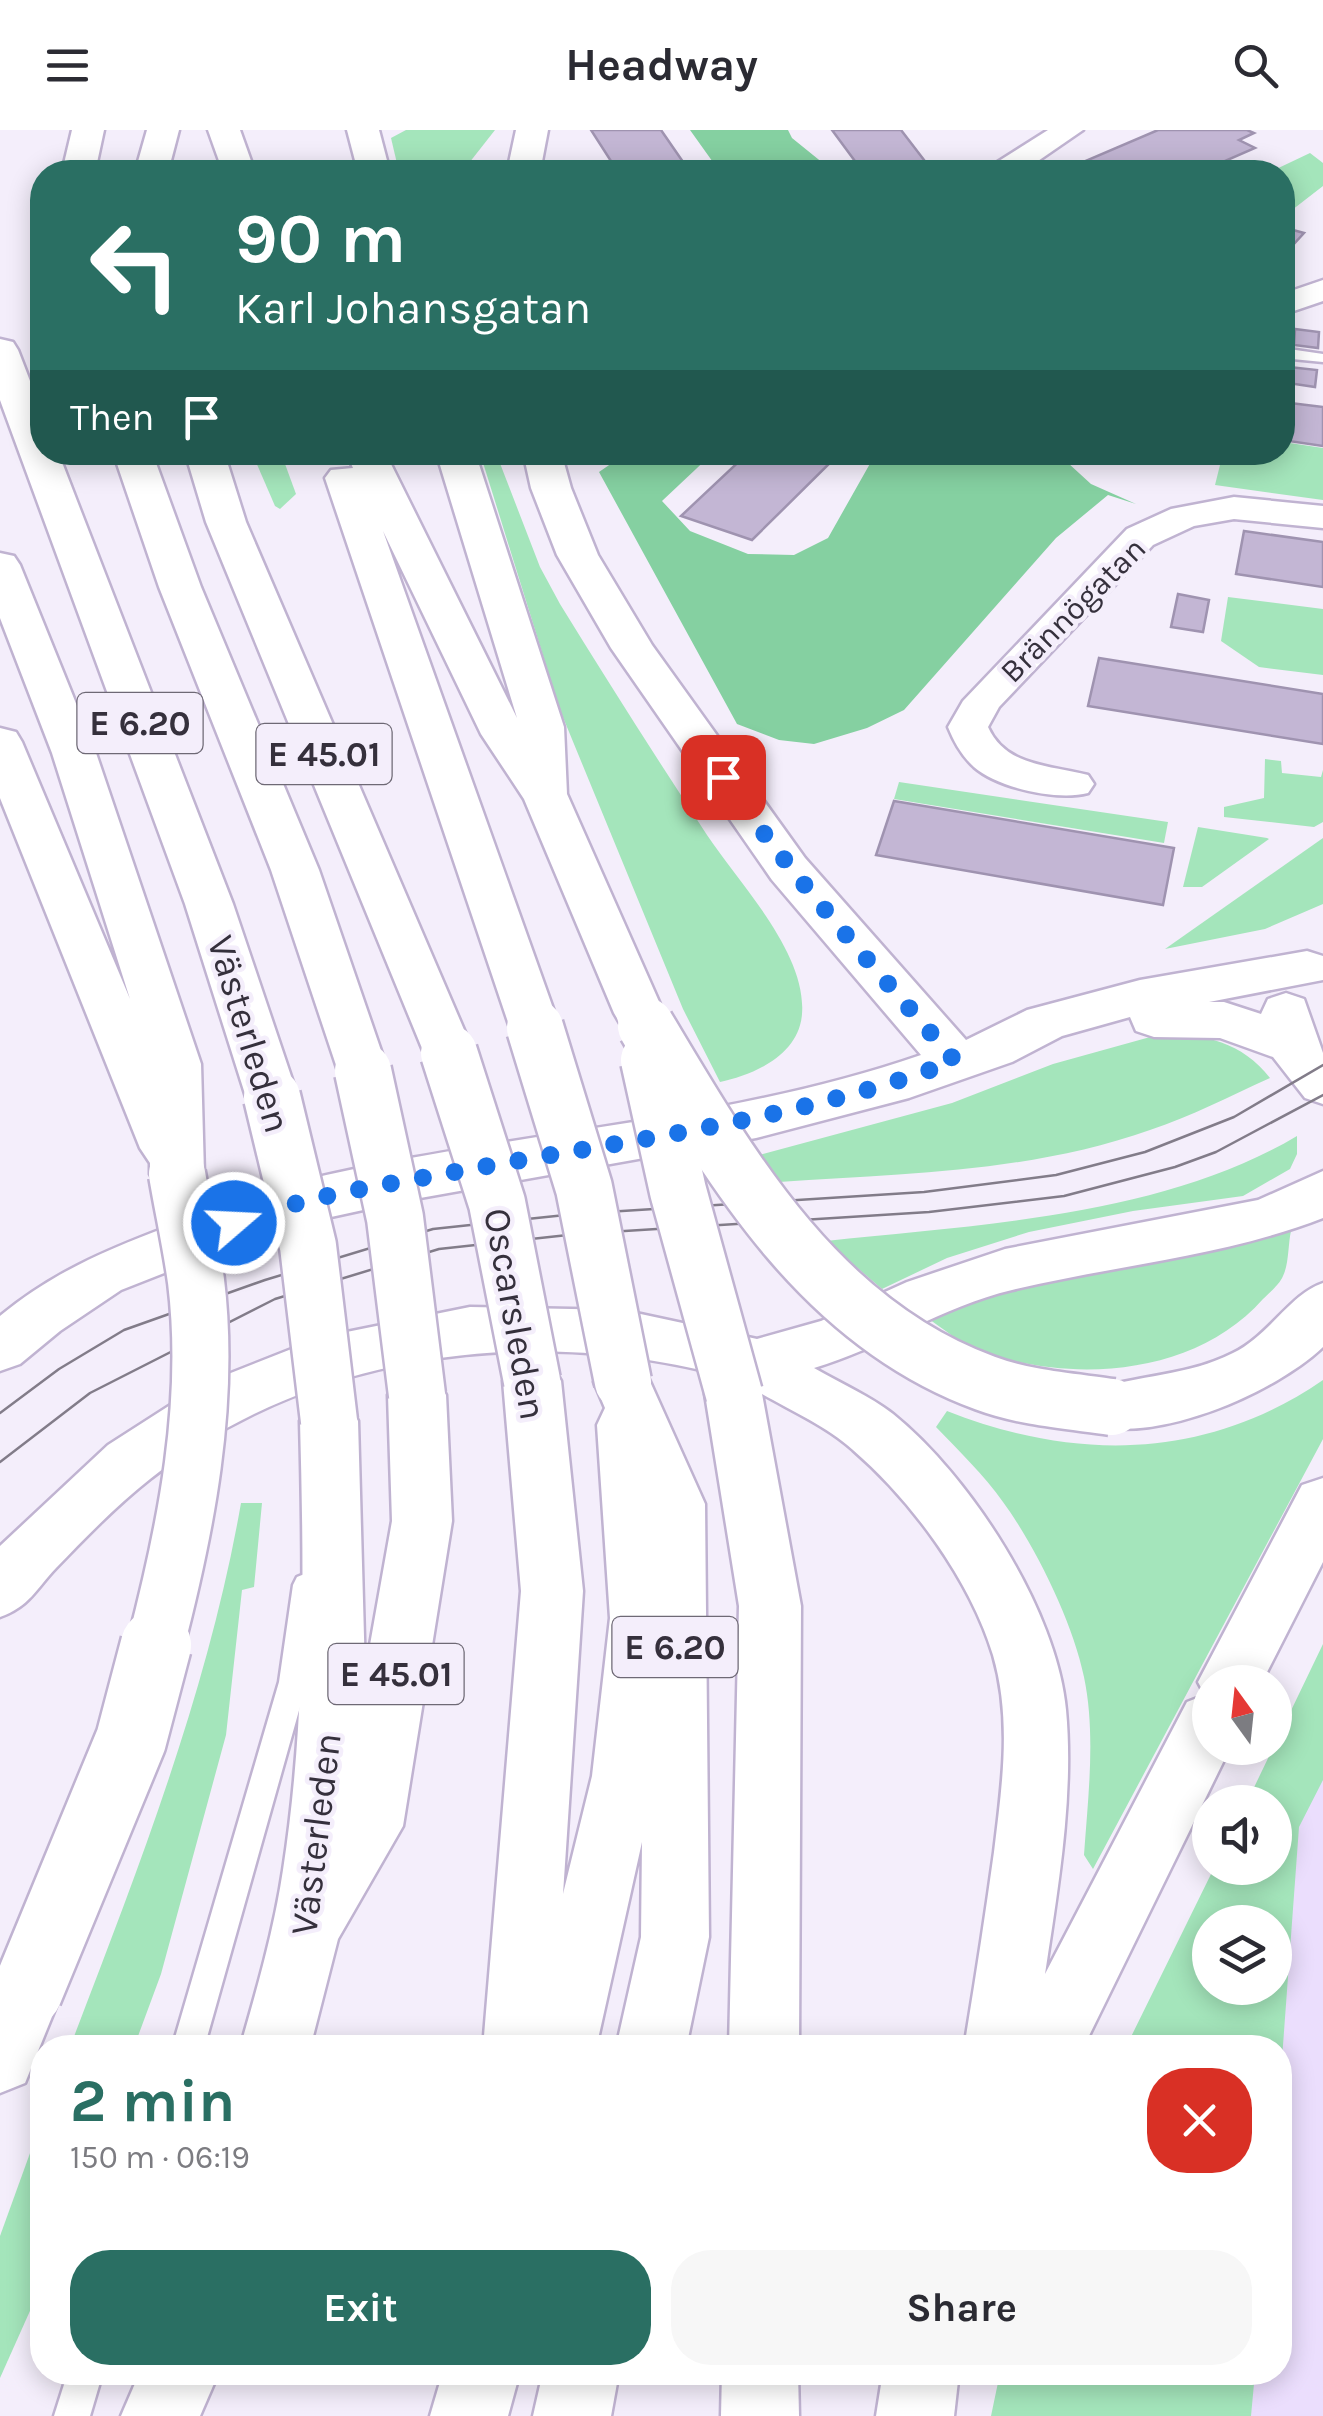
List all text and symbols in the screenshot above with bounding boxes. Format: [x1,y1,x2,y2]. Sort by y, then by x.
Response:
icon: menu [40,38,95,93]
icon: search [1228,38,1283,93]
text: Headway [565,39,758,91]
text: 90 m [235,198,406,280]
icon: left [70,200,200,330]
text: Karl Johansgatan [235,282,591,334]
icon: arrive [174,390,229,445]
text: Then [70,395,154,440]
street label: Brännögatan [993,530,1153,690]
road number: E 6.20 [78,693,202,753]
road number: E 45.01 [256,724,392,784]
pin [681,735,766,820]
icon: arrive [696,750,751,805]
street label: Västerleden [198,930,300,1138]
position arrow [182,1171,286,1275]
street label: Oscarsleden [474,1205,556,1423]
road number: E 6.20 [612,1617,738,1677]
road number: E 45.01 [328,1644,464,1704]
north arrow [1192,1665,1292,1765]
map controls [1192,1665,1292,2005]
street label: Västerleden [281,1730,351,1938]
button: sound [1192,1785,1292,1885]
button: layers [1192,1905,1292,2005]
text: 2 min [70,2066,235,2136]
button: close [1147,2068,1252,2173]
text: 150 m · 06:19 [70,2139,250,2176]
button: Exit [70,2250,651,2365]
button: Share [671,2250,1252,2365]

